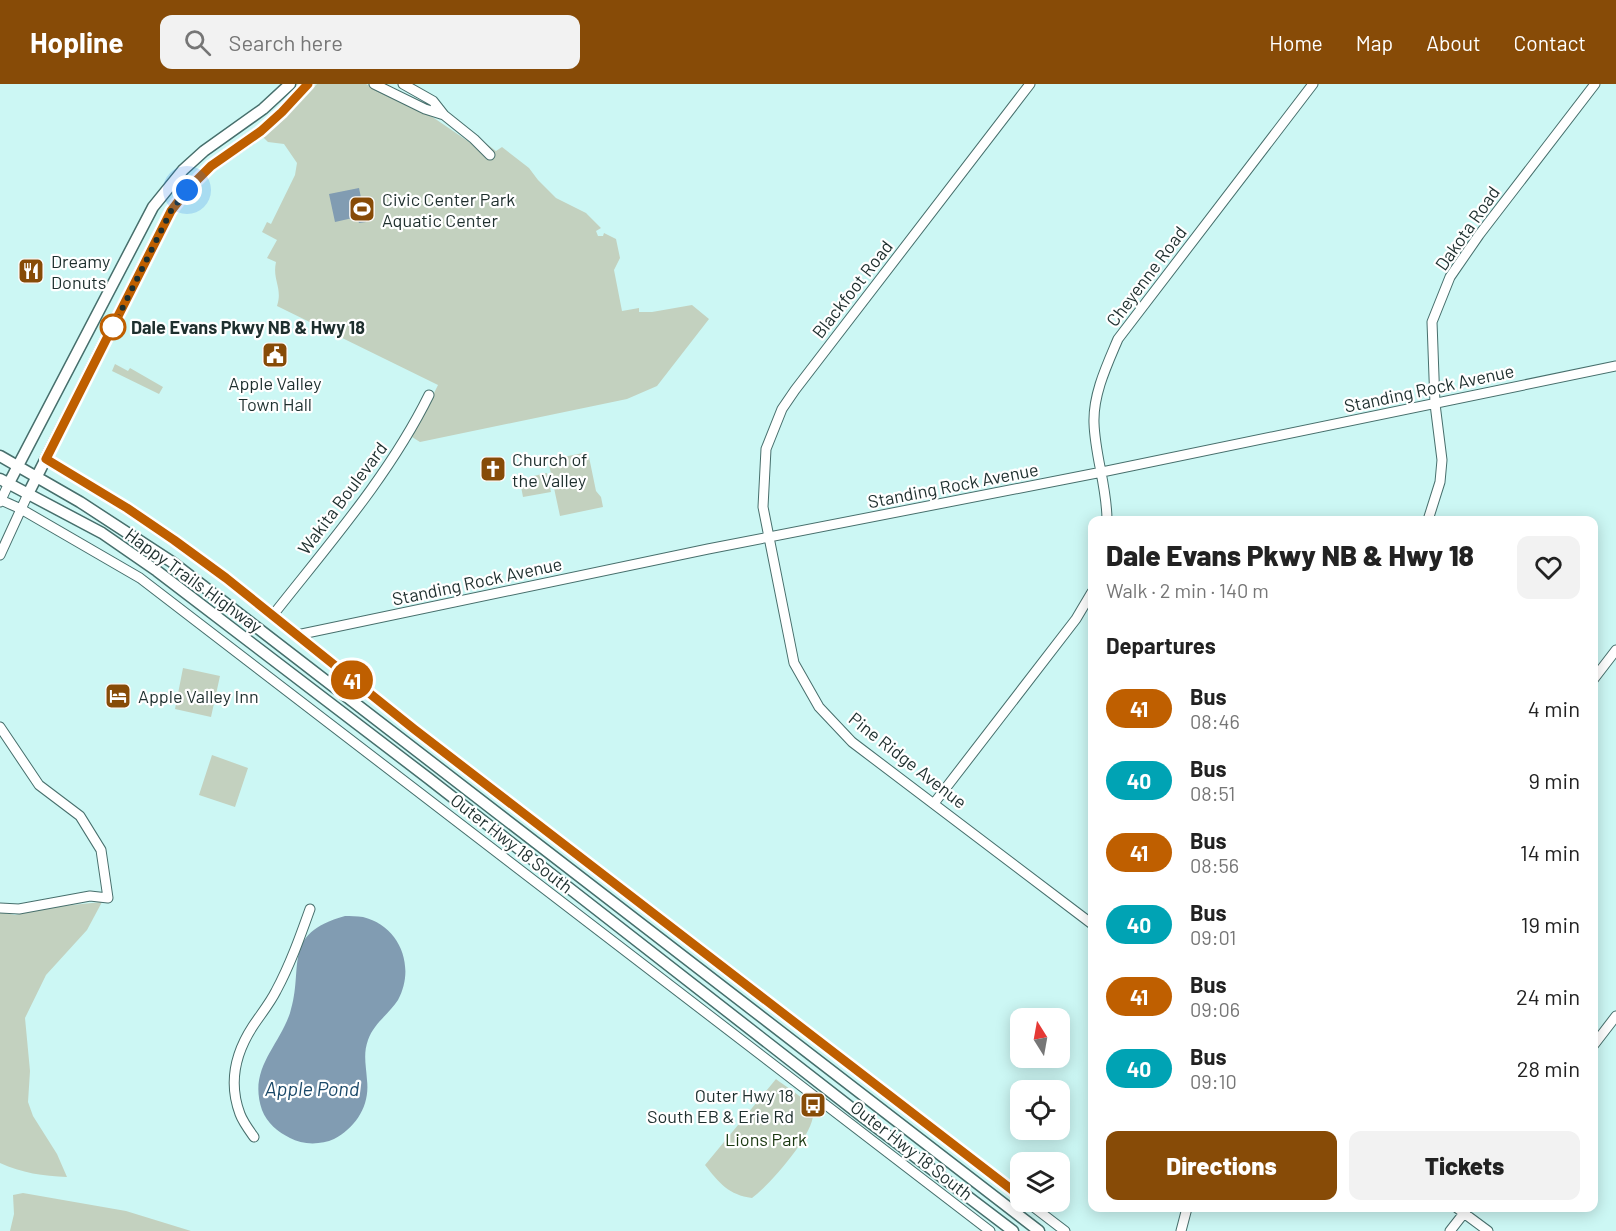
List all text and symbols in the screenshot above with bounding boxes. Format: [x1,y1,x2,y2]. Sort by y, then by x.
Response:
search box [160,15,580,69]
text: Hopline [30,25,124,59]
icon: search [181,26,214,59]
text: Search here [229,29,343,55]
text: Home [1269,30,1323,55]
text: Map [1356,30,1393,55]
text: About [1426,30,1481,55]
text: Contact [1514,30,1586,55]
your location [172,175,202,205]
street label: Dakota Road [1430,182,1504,274]
place label: Civic Center Park Aquatic Center [382,188,515,231]
sports icon: Civic Center Park Aquatic Center [347,194,377,224]
street label: Cheyenne Road [1101,222,1191,330]
street label: Blackfoot Road [807,236,897,342]
place label: Dreamy Donuts [51,250,110,293]
restaurant icon: Dreamy Donuts [16,256,46,286]
marker: Dale Evans Pkwy NB & Hwy 18 [100,314,126,340]
place label: Dale Evans Pkwy NB & Hwy 18 [131,316,365,338]
public building icon: Apple Valley Town Hall [260,340,290,370]
street label: Standing Rock Avenue [1342,359,1516,417]
place label: Apple Valley Town Hall [228,372,322,415]
street label: Wakita Boulevard [293,437,391,559]
place label: Church of the Valley [512,448,588,491]
church icon: Church of the Valley [478,454,508,484]
street label: Standing Rock Avenue [866,458,1040,512]
street label: Happy Trails Highway [121,523,267,637]
button: heart [1517,536,1580,599]
text: Dale Evans Pkwy NB & Hwy 18 [1106,538,1474,572]
street label: Standing Rock Avenue [390,552,564,610]
text: Walk · 2 min · 140 m [1106,578,1269,602]
text: Departures [1106,632,1216,658]
line badge: 41 [325,660,379,700]
text: 41 [343,668,361,693]
hotel icon: Apple Valley Inn [103,681,133,711]
text: Bus [1190,683,1227,709]
place label: Apple Valley Inn [138,685,259,707]
text: 4 min [1528,695,1580,721]
text: 41 [1130,696,1148,721]
street label: Pine Ridge Avenue [845,707,971,813]
text: 08:46 [1190,709,1240,733]
text: Bus [1190,755,1227,781]
text: 9 min [1528,767,1580,793]
text: 40 [1127,768,1151,793]
text: 08:51 [1190,781,1235,805]
street label: Outer Hwy 18 South [447,788,577,898]
text: Bus [1190,827,1227,853]
text: 14 min [1520,839,1580,865]
text: 41 [1130,840,1148,865]
text: 08:56 [1190,853,1239,877]
text: Bus [1190,899,1227,925]
text: 19 min [1521,911,1580,937]
text: 40 [1127,912,1151,937]
text: 09:01 [1190,925,1236,949]
text: Bus [1190,971,1227,997]
text: 24 min [1516,983,1580,1009]
text: 41 [1130,984,1148,1009]
text: 09:06 [1190,997,1240,1021]
north arrow [1010,1008,1070,1068]
map controls [1010,1008,1070,1212]
text: Bus [1190,1043,1227,1069]
text: 28 min [1517,1055,1580,1081]
text: 40 [1127,1056,1151,1081]
text: 09:10 [1190,1069,1237,1093]
water label: Apple Pond [265,1076,360,1100]
button: locate [1010,1080,1070,1140]
place label: Outer Hwy 18 South EB & Erie Rd [647,1084,794,1127]
bus stop icon: Outer Hwy 18 South EB & Erie Rd [798,1090,828,1120]
street label: Outer Hwy 18 South [847,1095,977,1205]
park label: Lions Park [725,1128,807,1150]
button: Directions [1106,1131,1337,1200]
button: Tickets [1349,1131,1580,1200]
button: layers [1010,1152,1070,1212]

